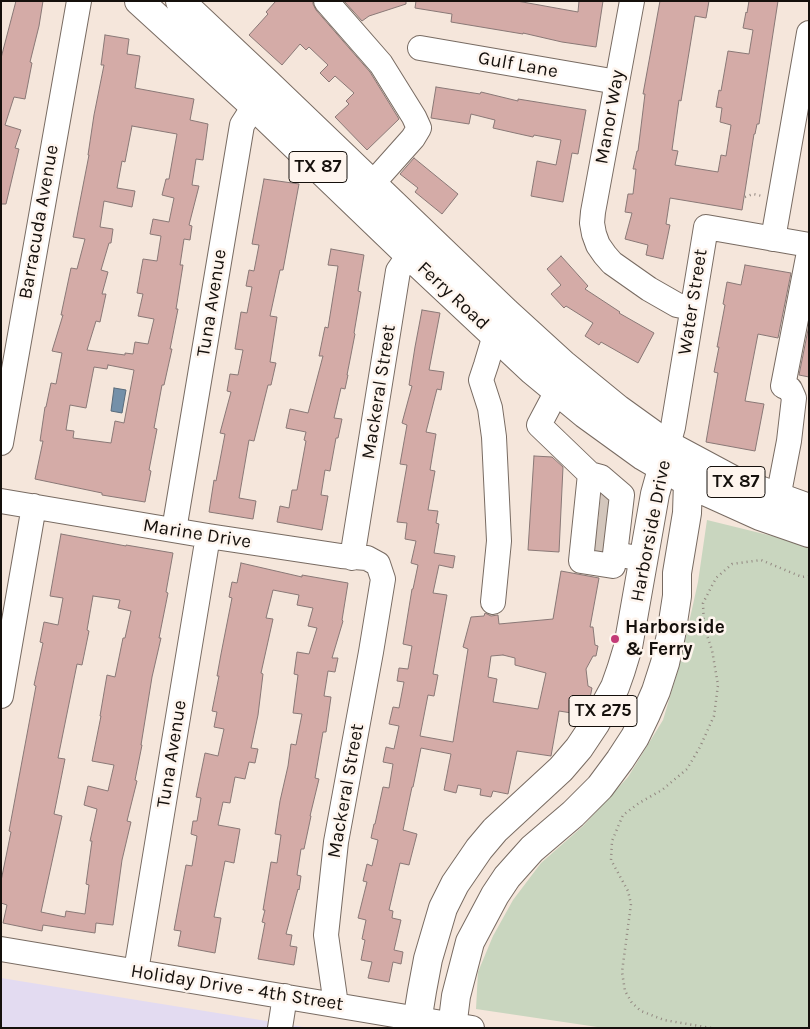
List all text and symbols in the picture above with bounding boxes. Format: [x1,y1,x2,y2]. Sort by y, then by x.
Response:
street label: Gulf Lane [476,47,560,83]
street label: Manor Way [590,68,630,166]
street label: Barracuda Avenue [14,143,64,301]
road number: TX 87 [289,152,347,182]
street label: Water Street [673,247,713,357]
street label: Tuna Avenue [192,248,232,358]
street label: Ferry Road [412,257,494,335]
street label: Mackeral Street [357,323,401,461]
street label: Harborside Drive [626,458,676,604]
road number: TX 87 [707,467,765,498]
street label: Marine Drive [141,514,253,554]
place label: Harborside & Ferry [625,617,725,661]
marker: Harborside & Ferry [609,633,621,645]
road number: TX 275 [569,696,637,726]
street label: Tuna Avenue [152,699,192,809]
street label: Mackeral Street [323,722,369,860]
street label: Holiday Drive - 4th Street [129,960,345,1016]

